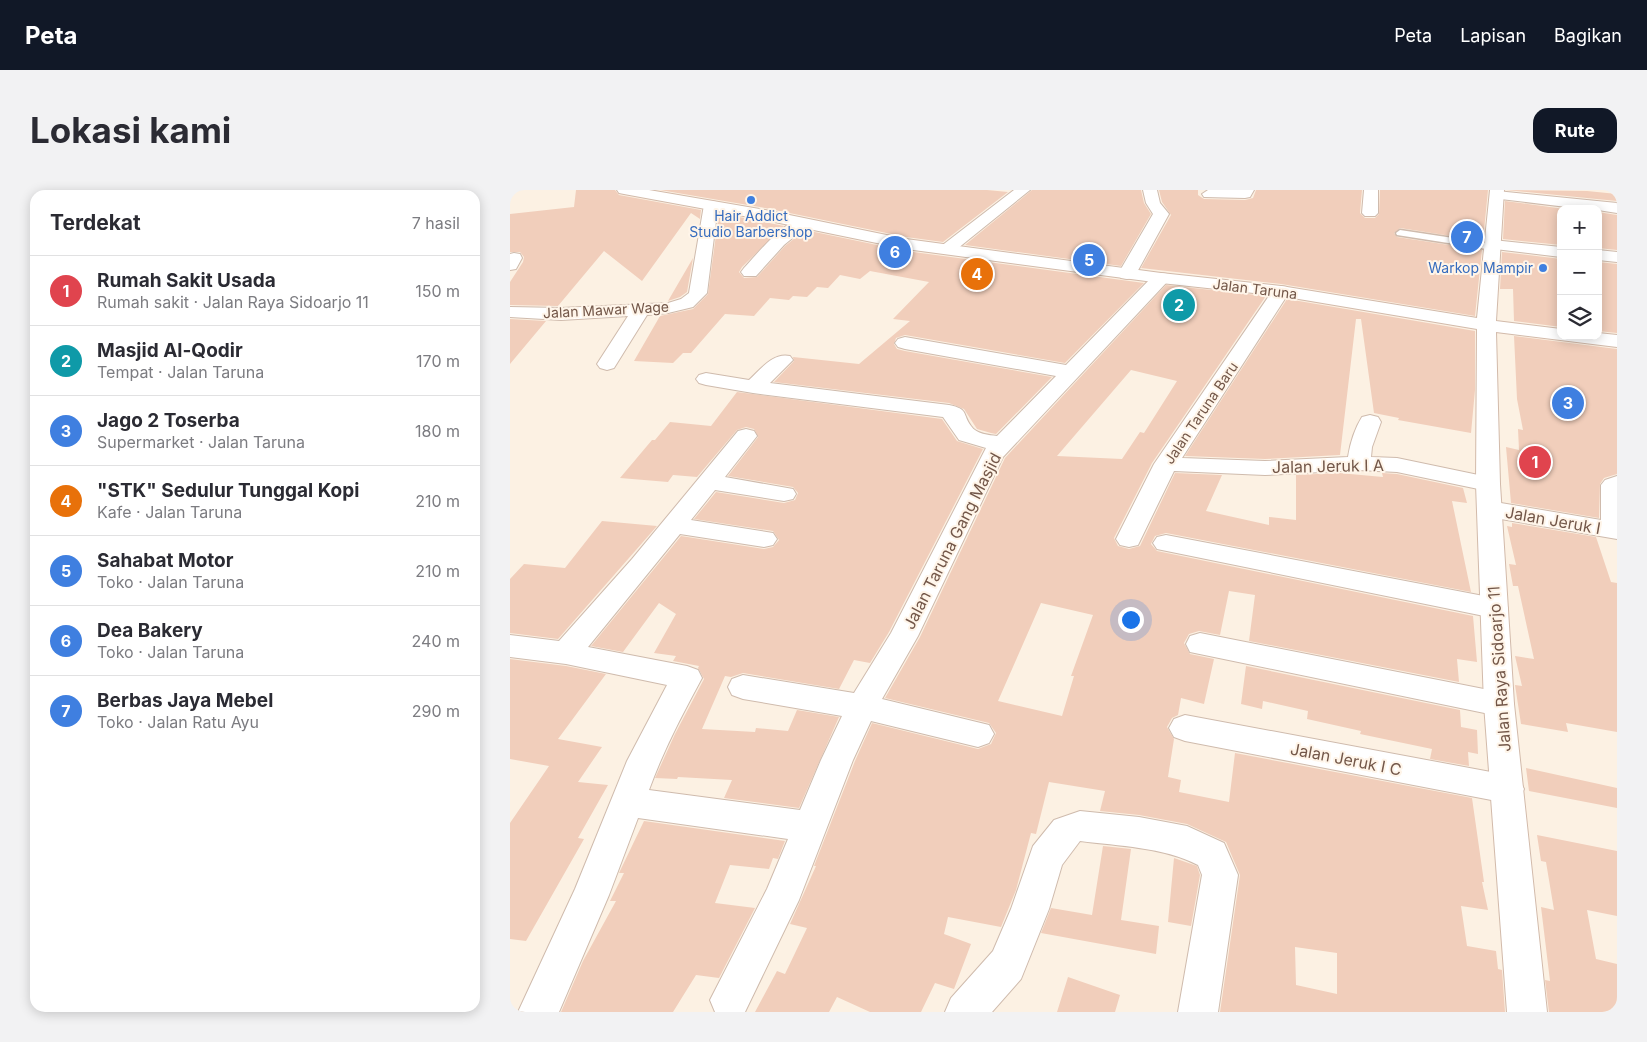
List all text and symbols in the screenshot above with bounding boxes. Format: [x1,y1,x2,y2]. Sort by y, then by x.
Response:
text: Peta [25,21,78,50]
text: Peta [1394,25,1432,46]
text: Lapisan [1460,25,1526,46]
text: Bagikan [1554,25,1622,46]
button: Rute [1533,108,1617,153]
text: Lokasi kami [30,109,231,151]
marker: Hair Addict Studio Barbershop [745,194,757,206]
map controls [1557,205,1602,340]
button: + [1557,205,1602,250]
place label: Hair Addict Studio Barbershop [689,207,813,240]
text: Terdekat [50,210,141,235]
text: 7 hasil [412,213,460,233]
pin: 7 [1451,218,1483,256]
pin: 6 [879,233,911,271]
pin: 5 [1073,241,1105,279]
button: − [1557,250,1602,295]
pin: 4 [961,255,993,293]
place label: Warkop Mampir [1428,259,1533,276]
marker: Warkop Mampir [1537,262,1549,274]
text: Rumah Sakit Usada [97,269,276,292]
street label: Jalan Taruna [1212,275,1298,302]
text: 1 [63,281,69,301]
text: 150 m [415,281,460,301]
pin: 2 [1163,286,1195,324]
text: Rumah sakit · Jalan Raya Sidoarjo 11 [97,292,369,312]
button: layers [1557,295,1602,340]
street label: Jalan Mawar Wage [543,298,669,321]
text: Masjid Al-Qodir [97,339,243,362]
text: 2 [61,351,71,371]
text: 170 m [416,351,460,371]
street label: Jalan Taruna Baru [1160,358,1241,467]
text: Tempat · Jalan Taruna [97,362,264,382]
pin: 3 [1552,384,1584,422]
text: Jago 2 Toserba [97,409,240,432]
text: 3 [61,421,71,441]
text: 180 m [415,421,460,441]
text: Supermarket · Jalan Taruna [97,432,305,452]
pin: 1 [1519,443,1551,481]
street label: Jalan Taruna Gang Masjid [899,449,1005,633]
street label: Jalan Jeruk I A [1272,455,1384,477]
text: "STK" Sedulur Tunggal Kopi [97,479,359,502]
text: 4 [61,491,71,511]
text: 210 m [415,491,460,511]
text: Kafe · Jalan Taruna [97,502,242,522]
street label: Jalan Jeruk I [1504,502,1602,538]
text: Sahabat Motor [97,549,234,572]
text: 5 [61,561,71,581]
text: 210 m [415,561,460,581]
text: Toko · Jalan Taruna [97,572,244,592]
street label: Jalan Raya Sidoarjo 11 [1483,585,1515,753]
your location [1118,607,1144,633]
text: Dea Bakery [97,619,203,642]
text: 6 [61,631,71,651]
text: 240 m [412,631,460,651]
text: Toko · Jalan Taruna [97,642,244,662]
text: Berbas Jaya Mebel [97,689,273,712]
text: 7 [61,701,71,721]
text: 290 m [412,701,460,721]
text: Toko · Jalan Ratu Ayu [97,712,259,732]
street label: Jalan Jeruk I C [1289,738,1403,780]

